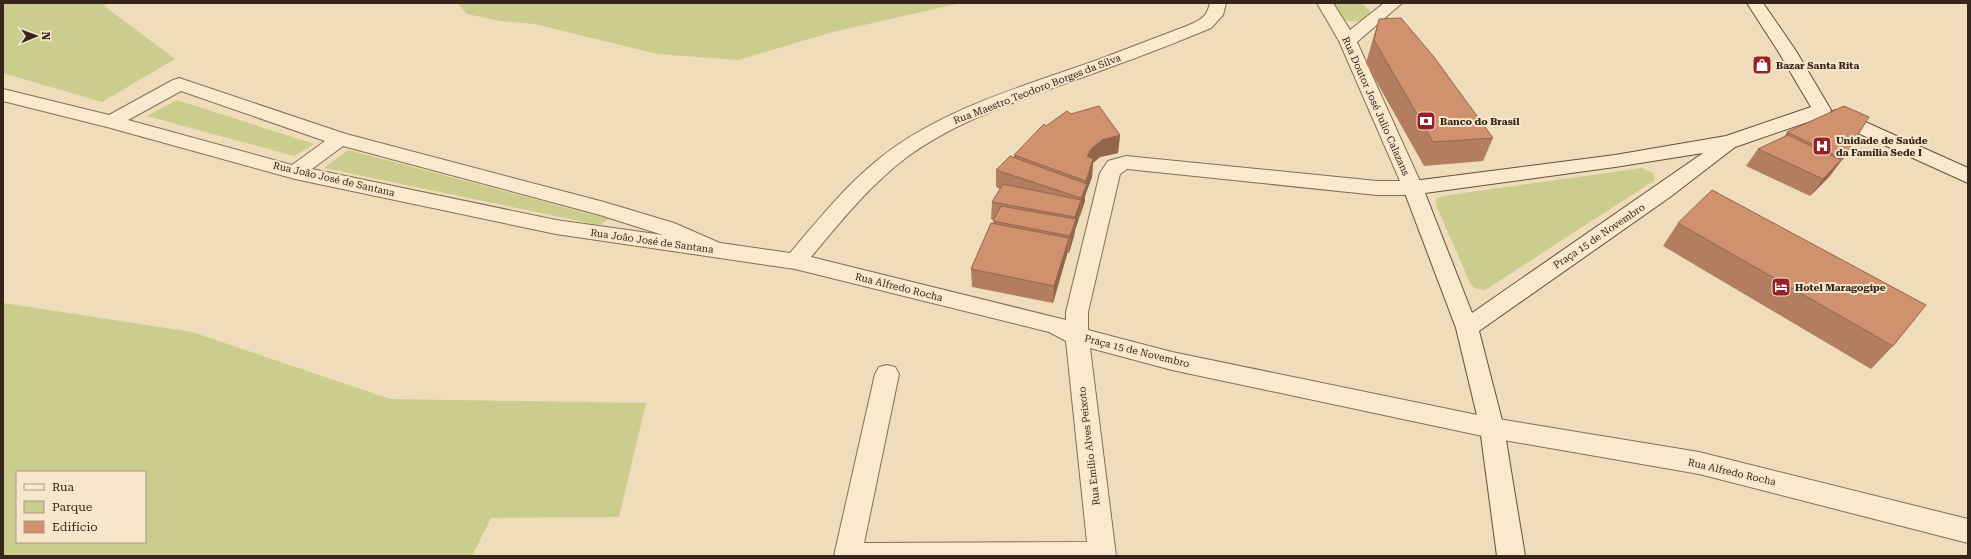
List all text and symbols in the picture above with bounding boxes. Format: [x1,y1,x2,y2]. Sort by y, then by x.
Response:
north arrow [16,16,56,56]
text: N [39,31,52,41]
street label: Rua Doutor José Julio Calazans [1340,35,1412,177]
street label: Rua Maestro Teodoro Borges da Silva [952,52,1123,126]
shop icon: Bazar Santa Rita [1751,54,1773,76]
place label: Bazar Santa Rita [1776,60,1859,71]
bank icon: Banco do Brasil [1415,110,1437,132]
place label: Banco do Brasil [1440,116,1520,127]
hospital icon: Unidade de Saúde da Família Sede I [1811,135,1833,157]
place label: Unidade de Saúde da Família Sede I [1836,135,1928,158]
street label: Rua João José de Santana [272,160,396,198]
street label: Praça 15 de Novembro [1551,201,1647,271]
street label: Rua João José de Santana [590,227,715,255]
street label: Rua Alfredo Rocha [854,271,945,303]
hotel icon: Hotel Maragogipe [1770,276,1792,298]
place label: Hotel Maragogipe [1795,282,1886,293]
street label: Praça 15 de Novembro [1083,333,1191,369]
street label: Rua Emílio Alves Peixoto [1076,386,1102,506]
street label: Rua Alfredo Rocha [1687,457,1778,488]
legend [16,471,146,543]
text: Rua [52,480,75,494]
text: Parque [52,500,93,514]
text: Edifício [52,520,98,534]

